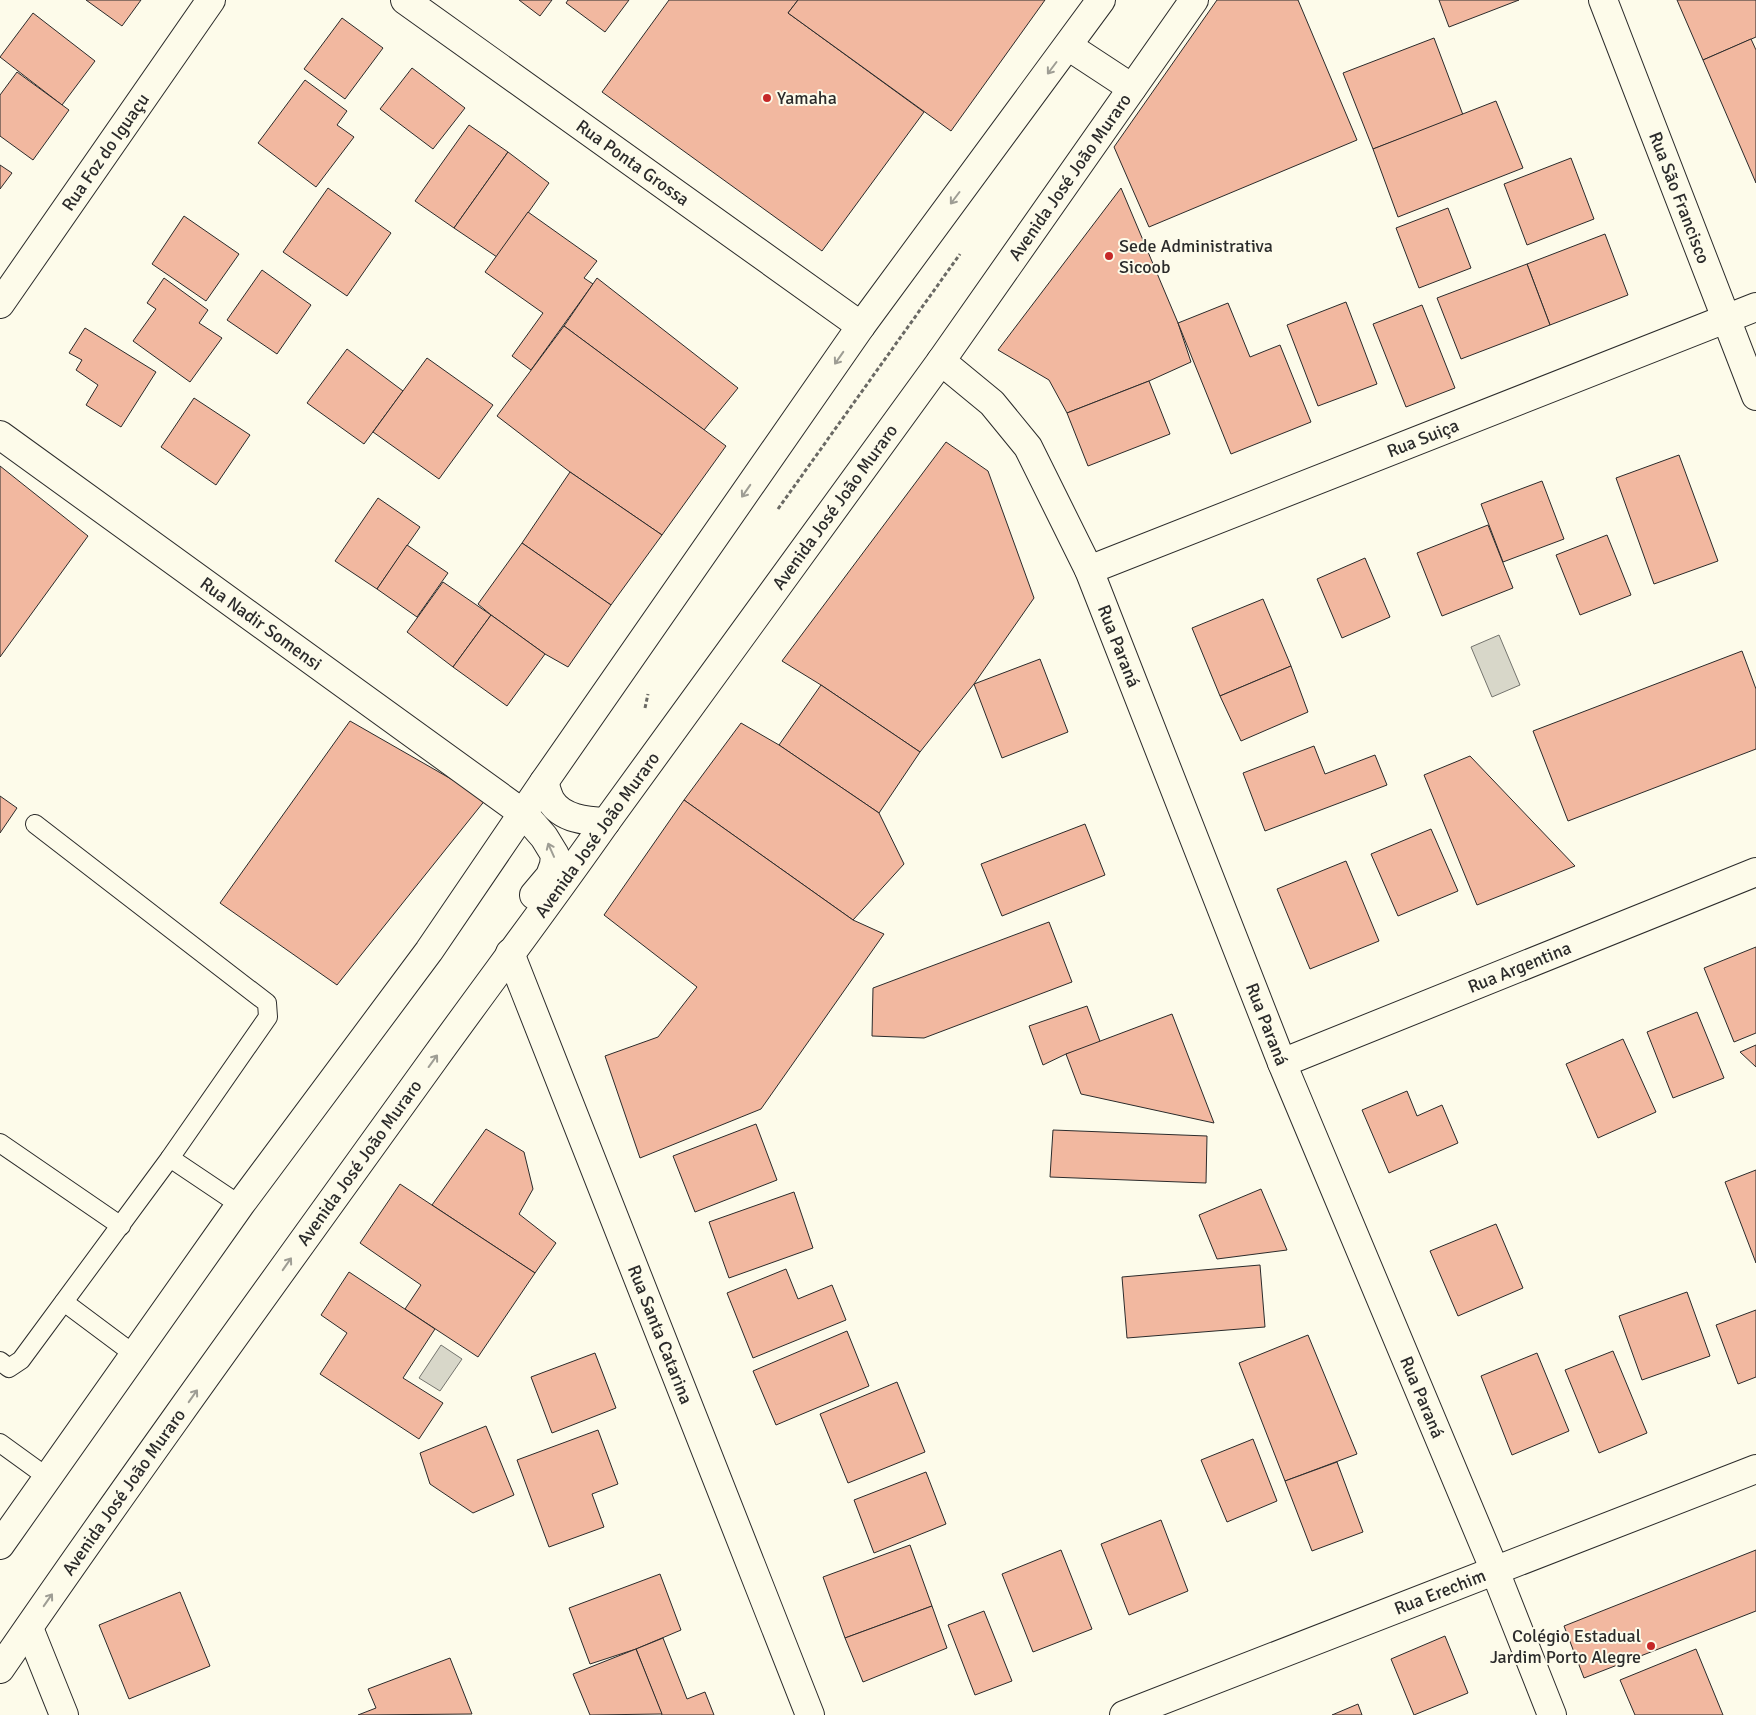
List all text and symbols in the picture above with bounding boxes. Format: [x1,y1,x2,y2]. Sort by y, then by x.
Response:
one-way arrow [1047,61,1057,75]
place label: Yamaha [777,87,837,109]
street label: Rua Foz do Iguaçu [57,89,154,215]
street label: Avenida José João Muraro [1004,89,1136,265]
marker: Yamaha [761,92,773,104]
street label: Rua Ponta Grossa [572,115,694,211]
street label: Rua São Francisco [1644,129,1715,267]
one-way arrow [950,191,961,204]
place label: Sede Administrativa Sicoob [1119,235,1273,278]
marker: Sede Administrativa Sicoob [1103,250,1115,262]
one-way arrow [834,351,844,365]
street label: Rua Suiça [1384,414,1462,462]
street label: Avenida José João Muraro [768,420,902,594]
one-way arrow [741,484,751,498]
street label: Rua Nadir Somensi [196,572,326,675]
street label: Rua Paraná [1093,602,1145,691]
street label: Avenida José João Muraro [530,748,664,922]
one-way arrow [545,842,555,857]
street label: Rua Argentina [1465,937,1574,998]
street label: Rua Paraná [1241,980,1293,1069]
one-way arrow [428,1054,438,1068]
street label: Avenida José João Muraro [292,1075,426,1250]
one-way arrow [282,1257,292,1271]
street label: Rua Santa Catarina [623,1262,697,1407]
street label: Rua Paraná [1395,1353,1449,1442]
one-way arrow [188,1390,198,1404]
street label: Avenida José João Muraro [57,1404,190,1580]
street label: Rua Erechim [1391,1564,1489,1620]
one-way arrow [43,1593,53,1607]
place label: Colégio Estadual Jardim Porto Alegre [1490,1625,1641,1668]
marker: Colégio Estadual Jardim Porto Alegre [1645,1640,1657,1652]

